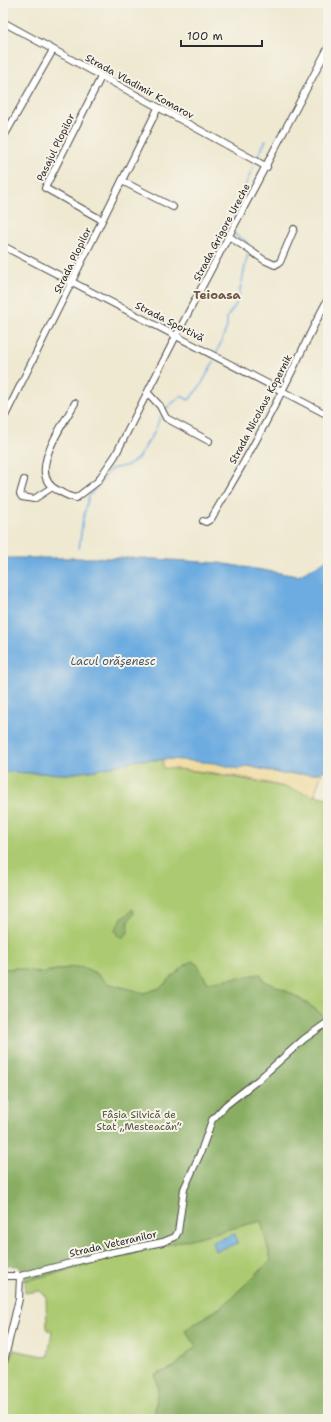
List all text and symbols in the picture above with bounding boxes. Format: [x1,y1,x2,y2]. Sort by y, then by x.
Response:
scale bar [181,22,262,48]
text: 100 m [187,28,223,44]
street label: Strada Vladimir Komarov [83,51,197,122]
street label: Pasajul Plopilor [33,111,78,183]
street label: Strada Grigore Ureche [190,181,253,283]
street label: Strada Plopilor [51,225,94,296]
district label: Teioasa [193,287,241,303]
street label: Strada Sportivă [133,299,207,345]
street label: Strada Nicolaus Kopernik [226,352,295,466]
water label: Lacul orăşenesc [71,654,156,669]
park label: Fâșia Silvică de Stat „Mesteacăn“ [96,1108,182,1133]
street label: Strada Veteranilor [68,1227,158,1260]

